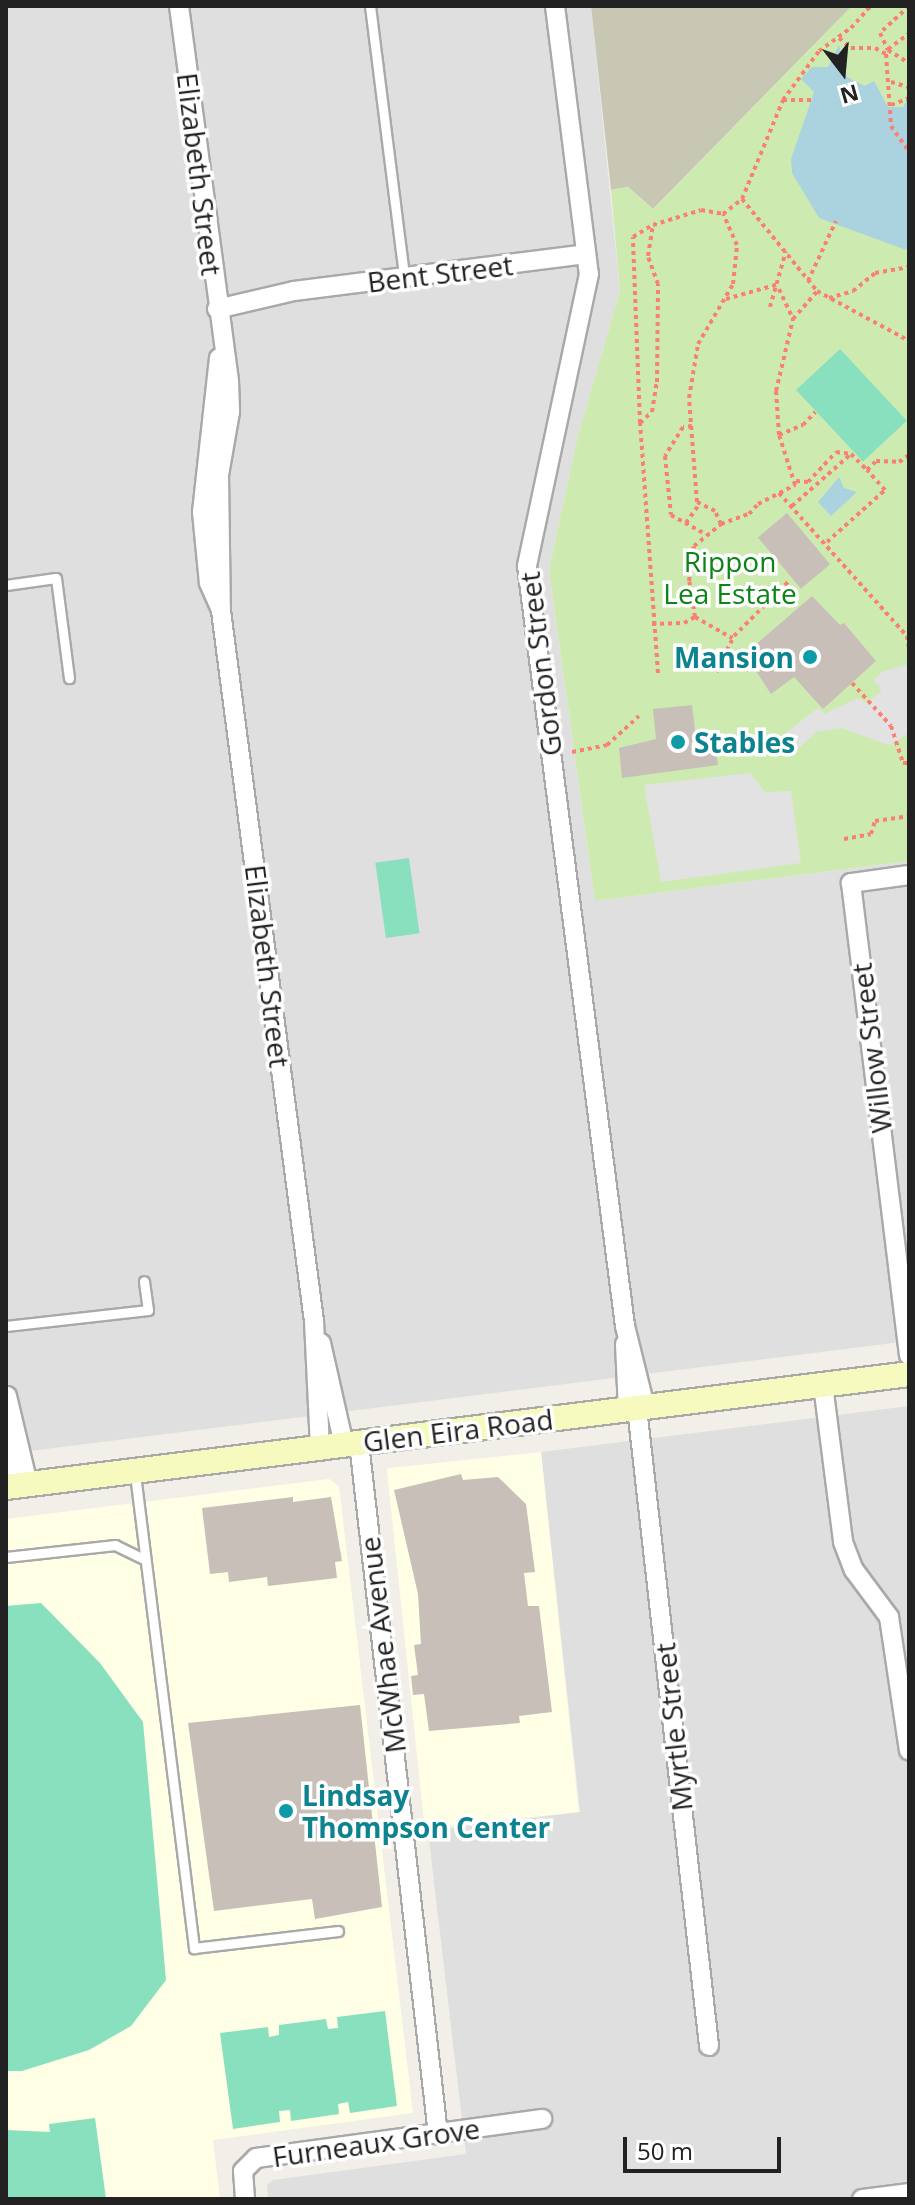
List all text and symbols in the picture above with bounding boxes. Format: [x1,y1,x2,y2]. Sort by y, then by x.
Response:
north arrow [803,32,883,112]
street label: Elizabeth Street [171,71,229,277]
text: N [837,78,862,112]
street label: Bent Street [365,247,515,299]
park label: Rippon Lea Estate [663,544,797,610]
street label: Gordon Street [512,570,568,758]
place label: Mansion [674,640,794,674]
marker: Mansion [801,648,819,666]
place label: Stables [694,725,795,759]
marker: Stables [669,733,687,751]
street label: Elizabeth Street [239,863,297,1069]
street label: Willow Street [844,961,898,1135]
street label: Glen Eira Road [361,1402,555,1458]
street label: McWhae Avenue [352,1535,412,1755]
street label: Myrtle Street [647,1641,699,1813]
place label: Lindsay Thompson Center [302,1778,550,1844]
marker: Lindsay Thompson Center [277,1802,295,1820]
street label: Furneaux Grove [270,2111,482,2173]
scale bar [627,2121,785,2171]
text: 50 m [637,2134,693,2167]

